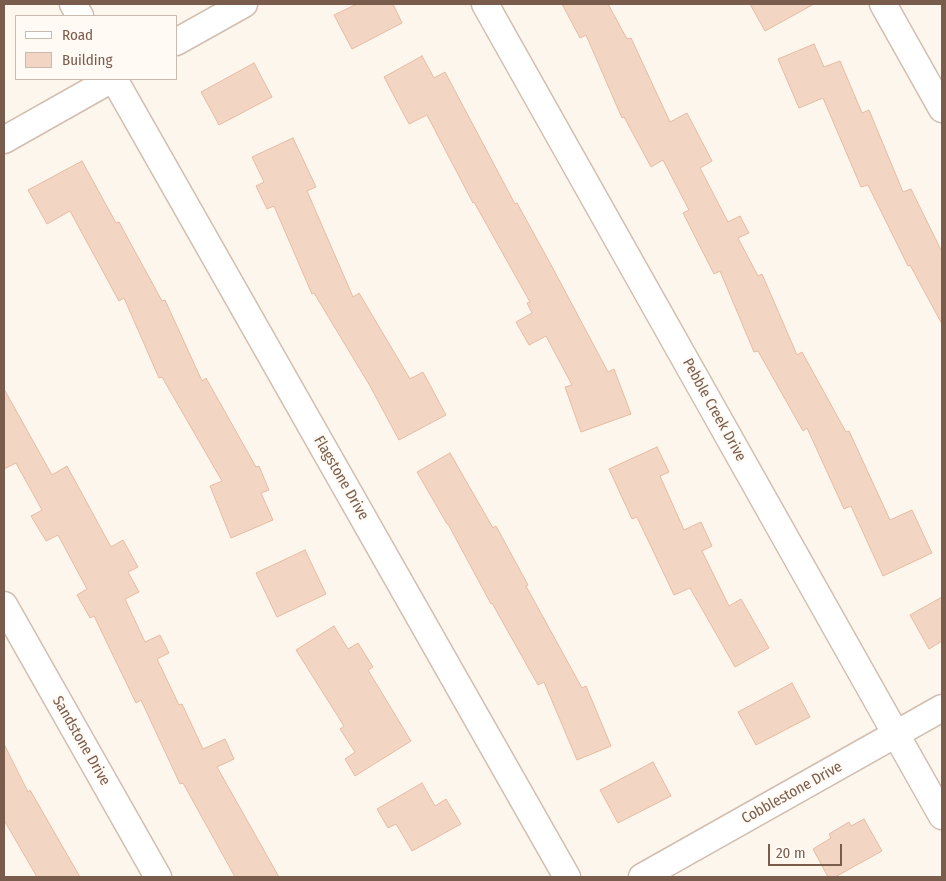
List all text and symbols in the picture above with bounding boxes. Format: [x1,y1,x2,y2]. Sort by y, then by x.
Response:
legend [15,15,178,80]
text: Road [62,26,93,44]
text: Building [62,51,113,69]
street label: Pebble Creek Drive [678,355,750,465]
street label: Flagstone Drive [310,433,372,523]
street label: Sandstone Drive [48,693,114,789]
street label: Cobblestone Drive [739,758,845,828]
scale bar [771,834,845,866]
text: 20 m [776,844,806,862]

